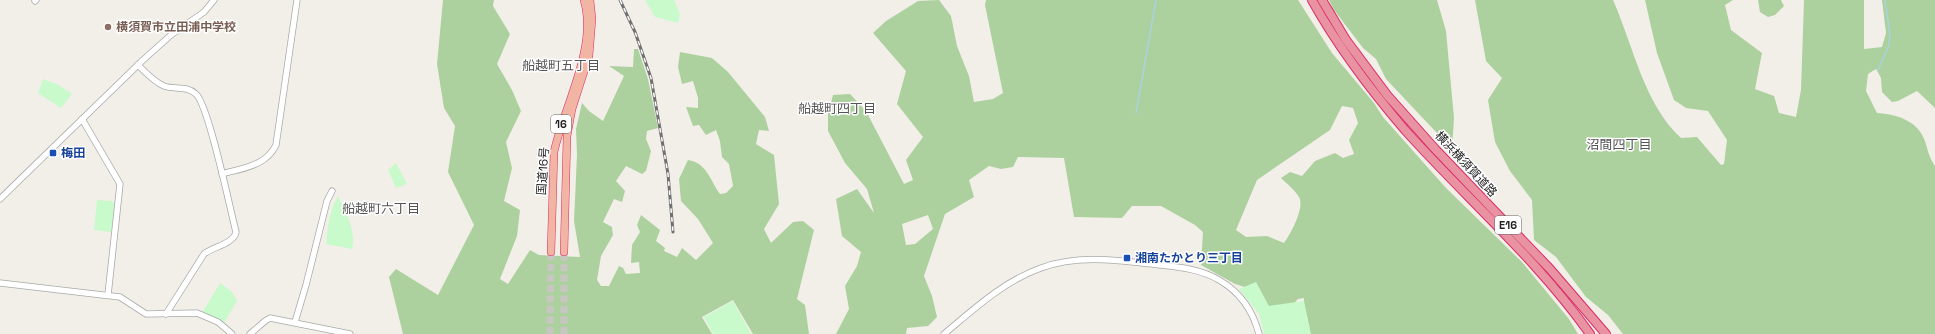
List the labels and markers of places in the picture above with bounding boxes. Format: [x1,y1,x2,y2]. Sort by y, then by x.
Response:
place label: 横須賀市立田浦中学校 [116,19,236,35]
marker: 横須賀市立田浦中学校 [103,22,113,32]
place label: 梅田 [61,145,85,161]
marker: 梅田 [48,148,58,158]
place label: 湘南たかとり三丁目 [1135,250,1243,266]
marker: 湘南たかとり三丁目 [1122,253,1132,263]

